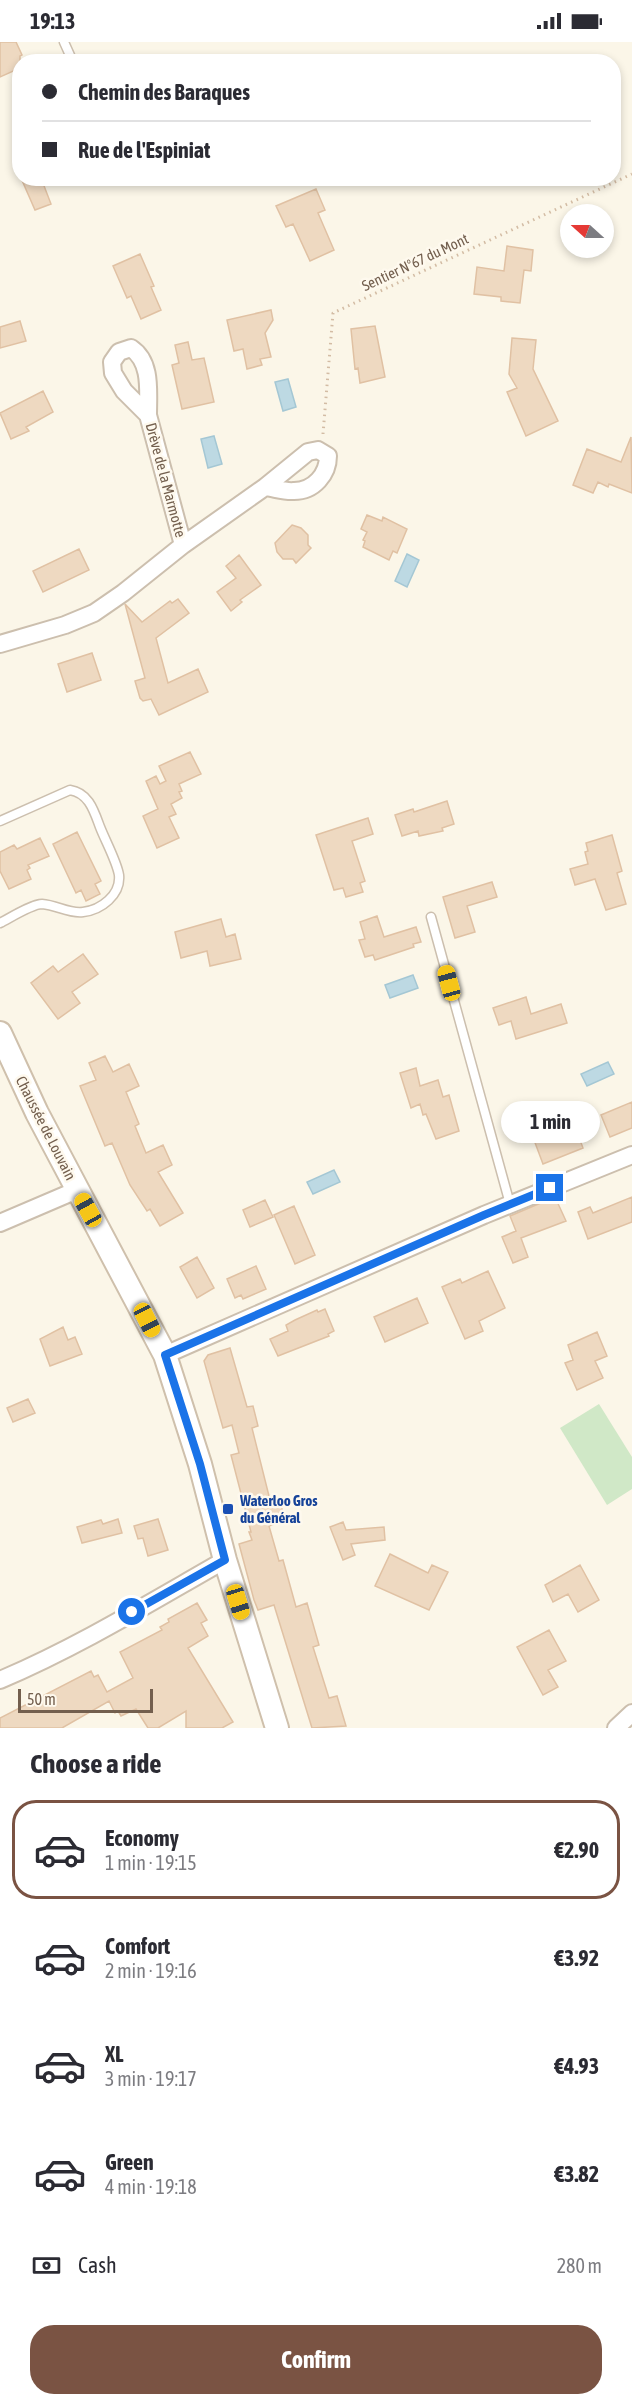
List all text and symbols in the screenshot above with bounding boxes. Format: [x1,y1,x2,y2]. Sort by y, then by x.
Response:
text: 19:13 [30,8,75,34]
text: Chemin des Baraques [78,79,250,105]
text: Rue de l'Espiniat [78,137,210,163]
north arrow [560,204,614,258]
map controls [560,204,614,258]
street label: Sentier N°67 du Mont [359,230,471,294]
street label: Drève de la Marmotte [143,421,190,539]
car [436,963,462,1003]
street label: Chaussée de Louvain [12,1073,80,1183]
callout: 1 min [500,1101,600,1143]
text: 1 min [530,1110,571,1133]
route end [536,1174,563,1201]
car [71,1190,105,1230]
car [131,1300,163,1340]
place label: Waterloo Gros du Général [239,1492,318,1526]
marker: Waterloo Gros du Général [221,1502,235,1516]
car [224,1582,252,1622]
route start [118,1598,145,1625]
scale bar [18,1686,153,1714]
text: 50 m [27,1690,56,1708]
text: Choose a ride [30,1748,162,1779]
icon: car [33,1823,87,1877]
text: Economy [105,1825,179,1851]
text: €2.90 [554,1837,599,1863]
text: 1 min · 19:15 [105,1851,197,1874]
icon: car [33,1931,87,1985]
text: Comfort [105,1933,170,1959]
text: €3.92 [554,1945,599,1971]
text: 2 min · 19:16 [105,1959,197,1982]
icon: car [33,2039,87,2093]
text: XL [105,2041,123,2067]
text: €4.93 [554,2053,599,2079]
text: 3 min · 19:17 [105,2067,197,2090]
icon: car [33,2147,87,2201]
text: Green [105,2149,154,2175]
text: €3.82 [554,2161,599,2187]
text: 4 min · 19:18 [105,2175,197,2198]
icon: cash [30,2249,63,2282]
text: Cash [78,2252,117,2278]
text: 280 m [557,2254,602,2277]
button: Confirm [30,2325,602,2394]

